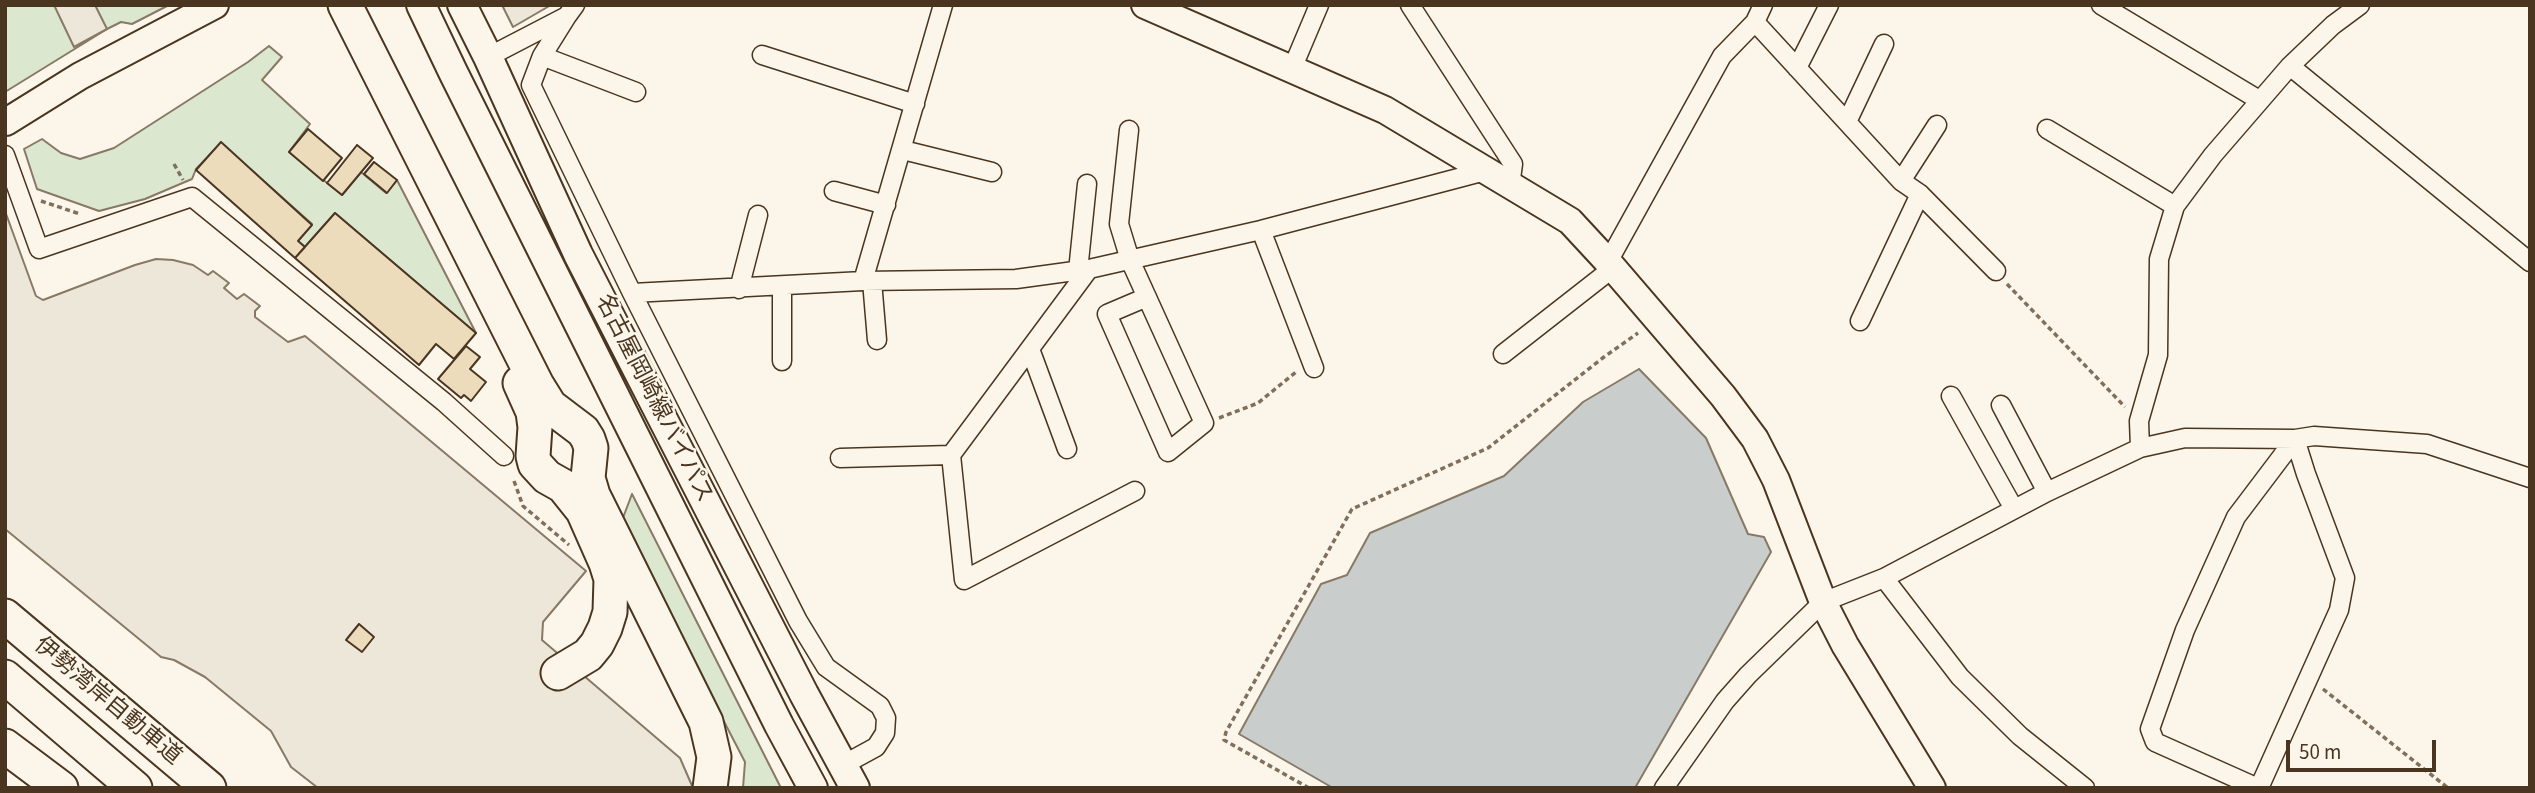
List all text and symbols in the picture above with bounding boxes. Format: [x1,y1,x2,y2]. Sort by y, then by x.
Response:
street label: 名古屋岡崎線バイパス [588,290,718,508]
street label: 伊勢湾岸自動車道 [28,632,186,772]
scale bar [2290,726,2440,770]
text: 50 m [2299,737,2341,767]

